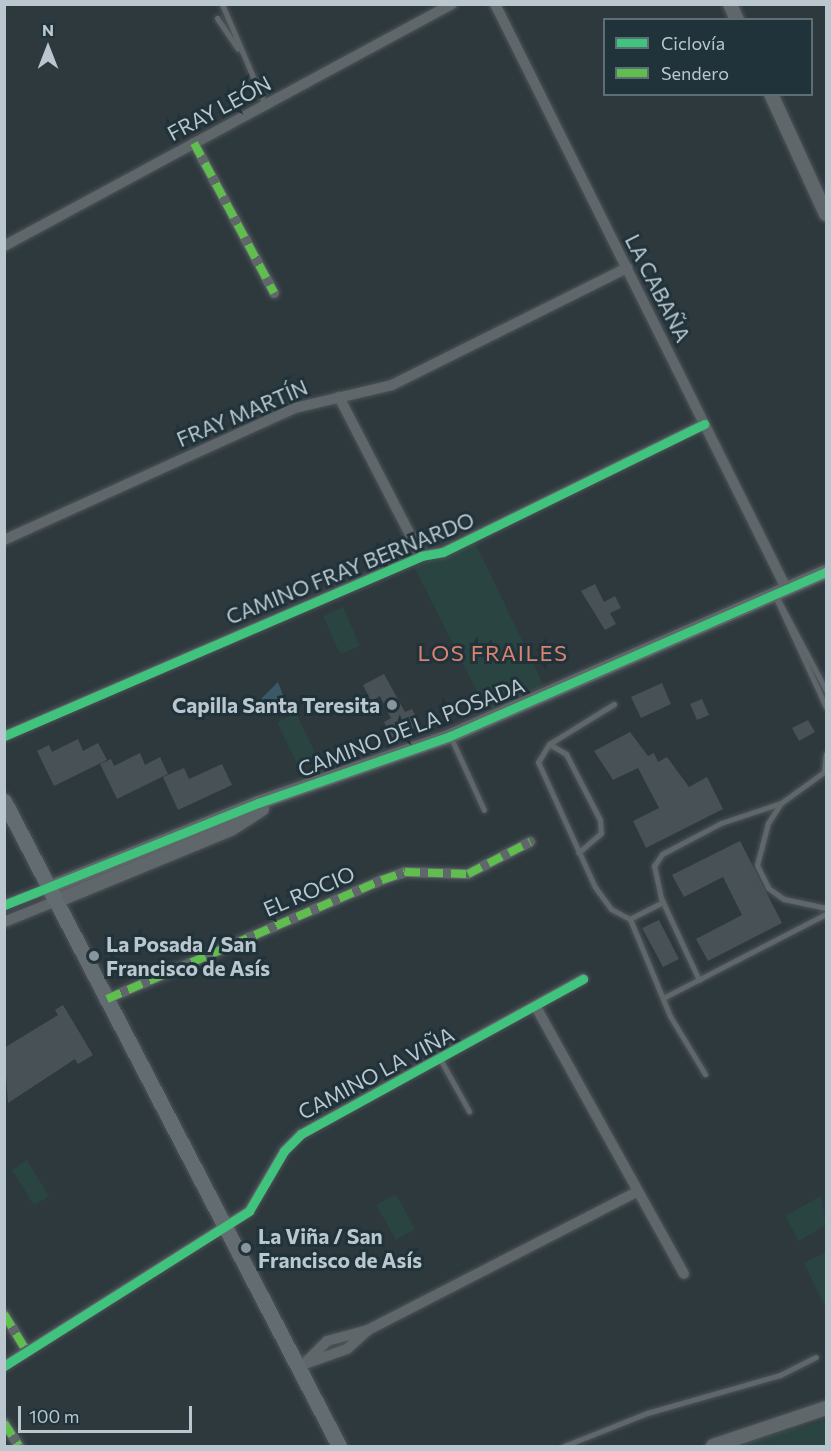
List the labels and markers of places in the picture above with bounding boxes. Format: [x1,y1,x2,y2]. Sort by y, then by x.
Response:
place label: Capilla Santa Teresita [172,692,380,718]
marker: Capilla Santa Teresita [385,698,399,712]
place label: La Posada / San Francisco de Asís [106,931,270,981]
marker: La Posada / San Francisco de Asís [87,949,101,963]
place label: La Viña / San Francisco de Asís [258,1223,422,1273]
marker: La Viña / San Francisco de Asís [239,1241,253,1255]

